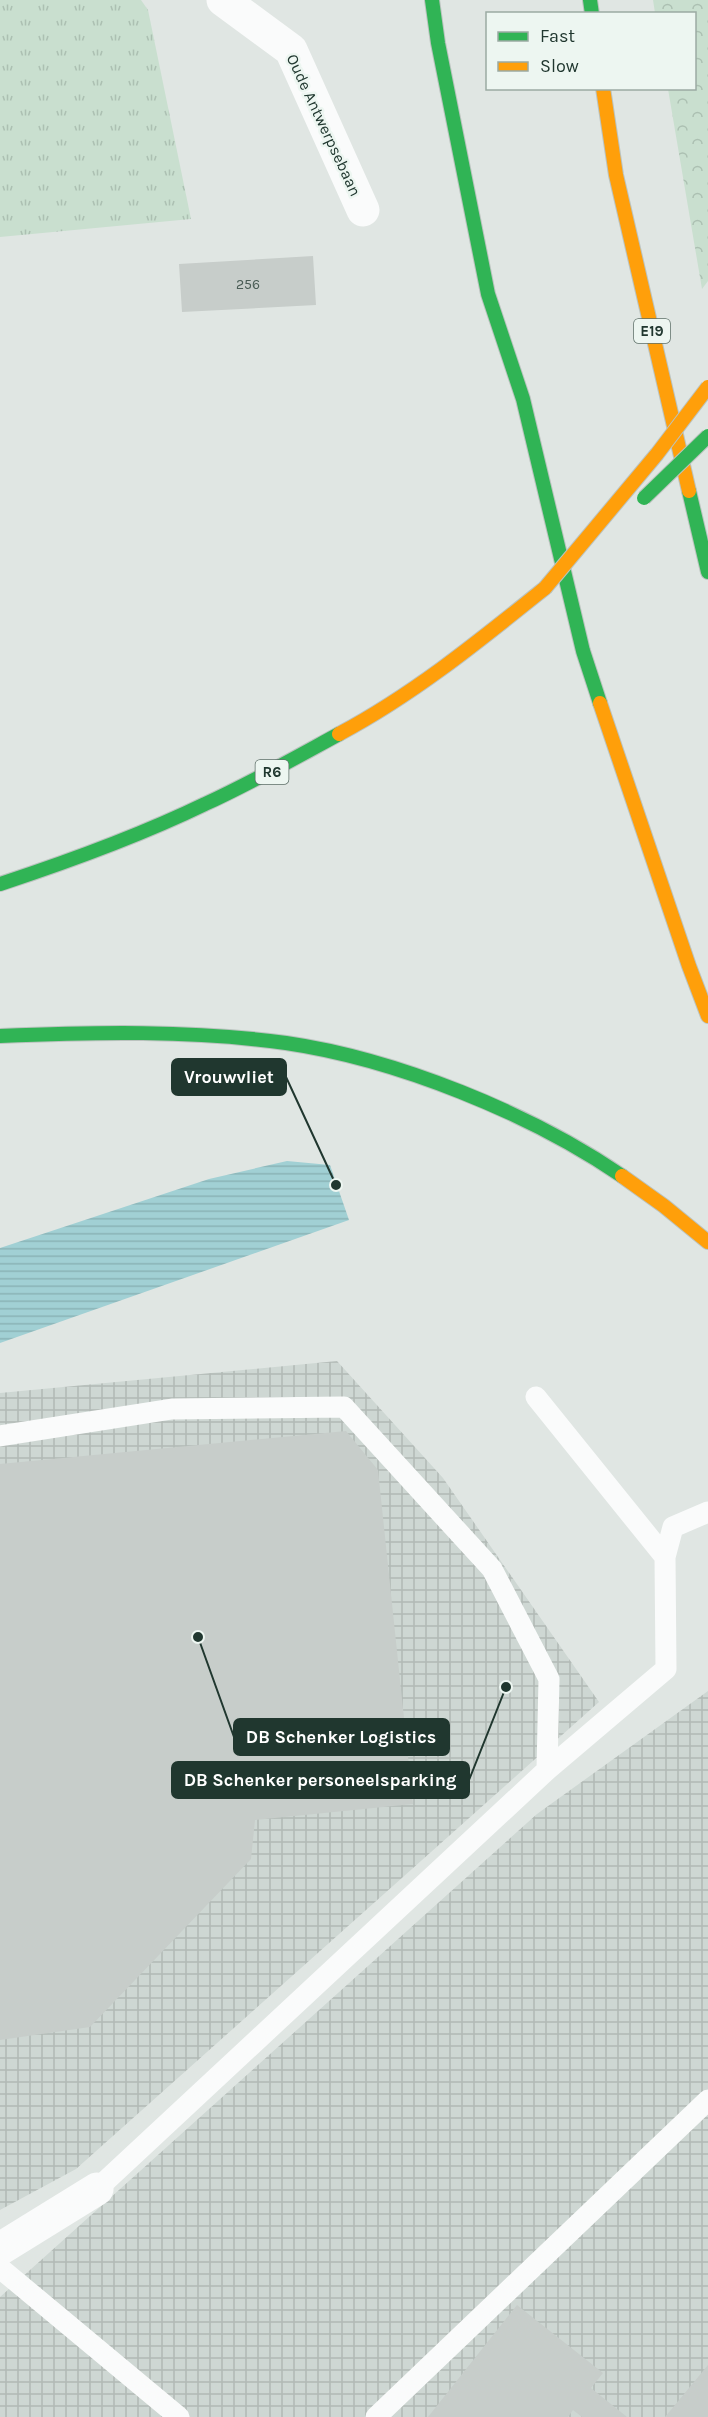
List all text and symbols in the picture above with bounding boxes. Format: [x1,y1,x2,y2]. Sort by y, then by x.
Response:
legend [486,12,696,90]
text: Fast [540,25,575,47]
street label: Oude Antwerpsebaan [283,51,365,199]
text: Slow [540,55,579,77]
house number: 256 [236,276,260,293]
road number: E19 [634,319,670,343]
road number: R6 [256,760,288,784]
callout: Vrouwvliet [172,1059,286,1095]
text: Vrouwvliet [184,1066,274,1088]
callout: DB Schenker Logistics [234,1719,449,1755]
text: DB Schenker Logistics [246,1726,436,1748]
callout: DB Schenker personeelsparking [172,1762,469,1798]
text: DB Schenker personeelsparking [184,1769,457,1791]

